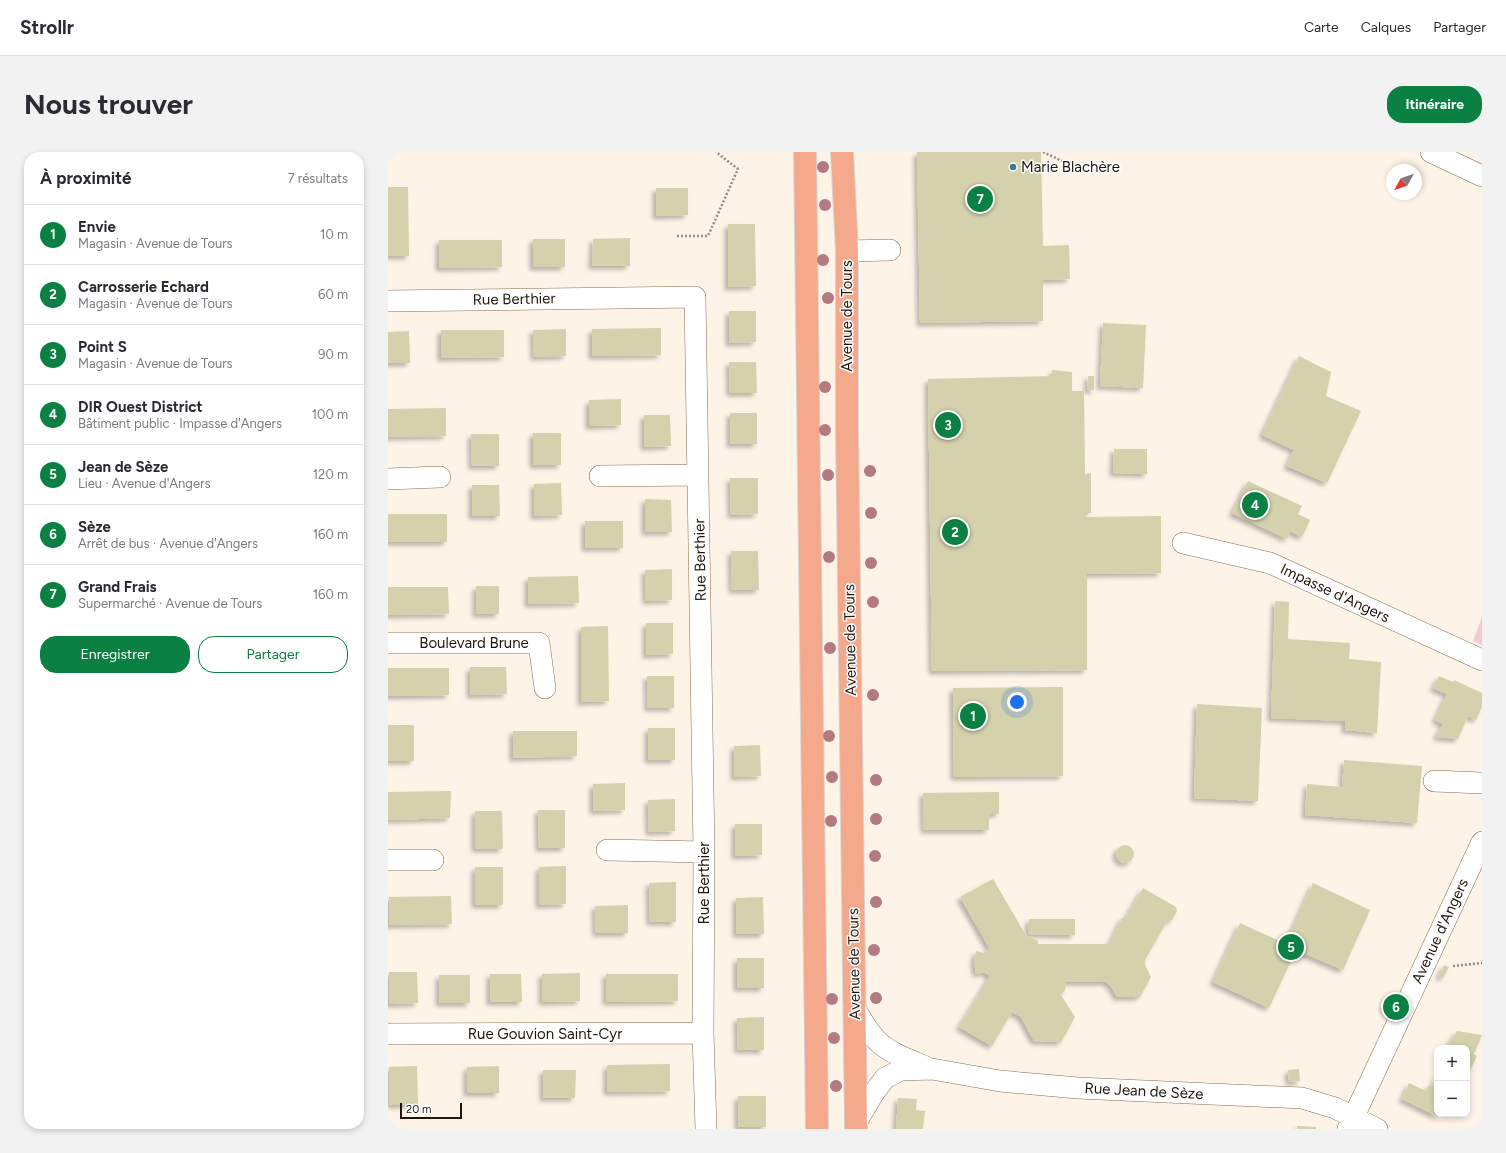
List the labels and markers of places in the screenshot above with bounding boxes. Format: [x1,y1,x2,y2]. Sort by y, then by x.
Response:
place label: Marie Blachère [1021,158,1120,176]
marker: Marie Blachère [1008,162,1018,172]
pin: 7 [967,184,993,214]
pin: 3 [935,410,961,440]
pin: 4 [1242,490,1268,520]
pin: 2 [942,517,968,547]
pin: 1 [960,701,986,731]
pin: 5 [1278,932,1304,962]
pin: 6 [1383,992,1409,1022]

